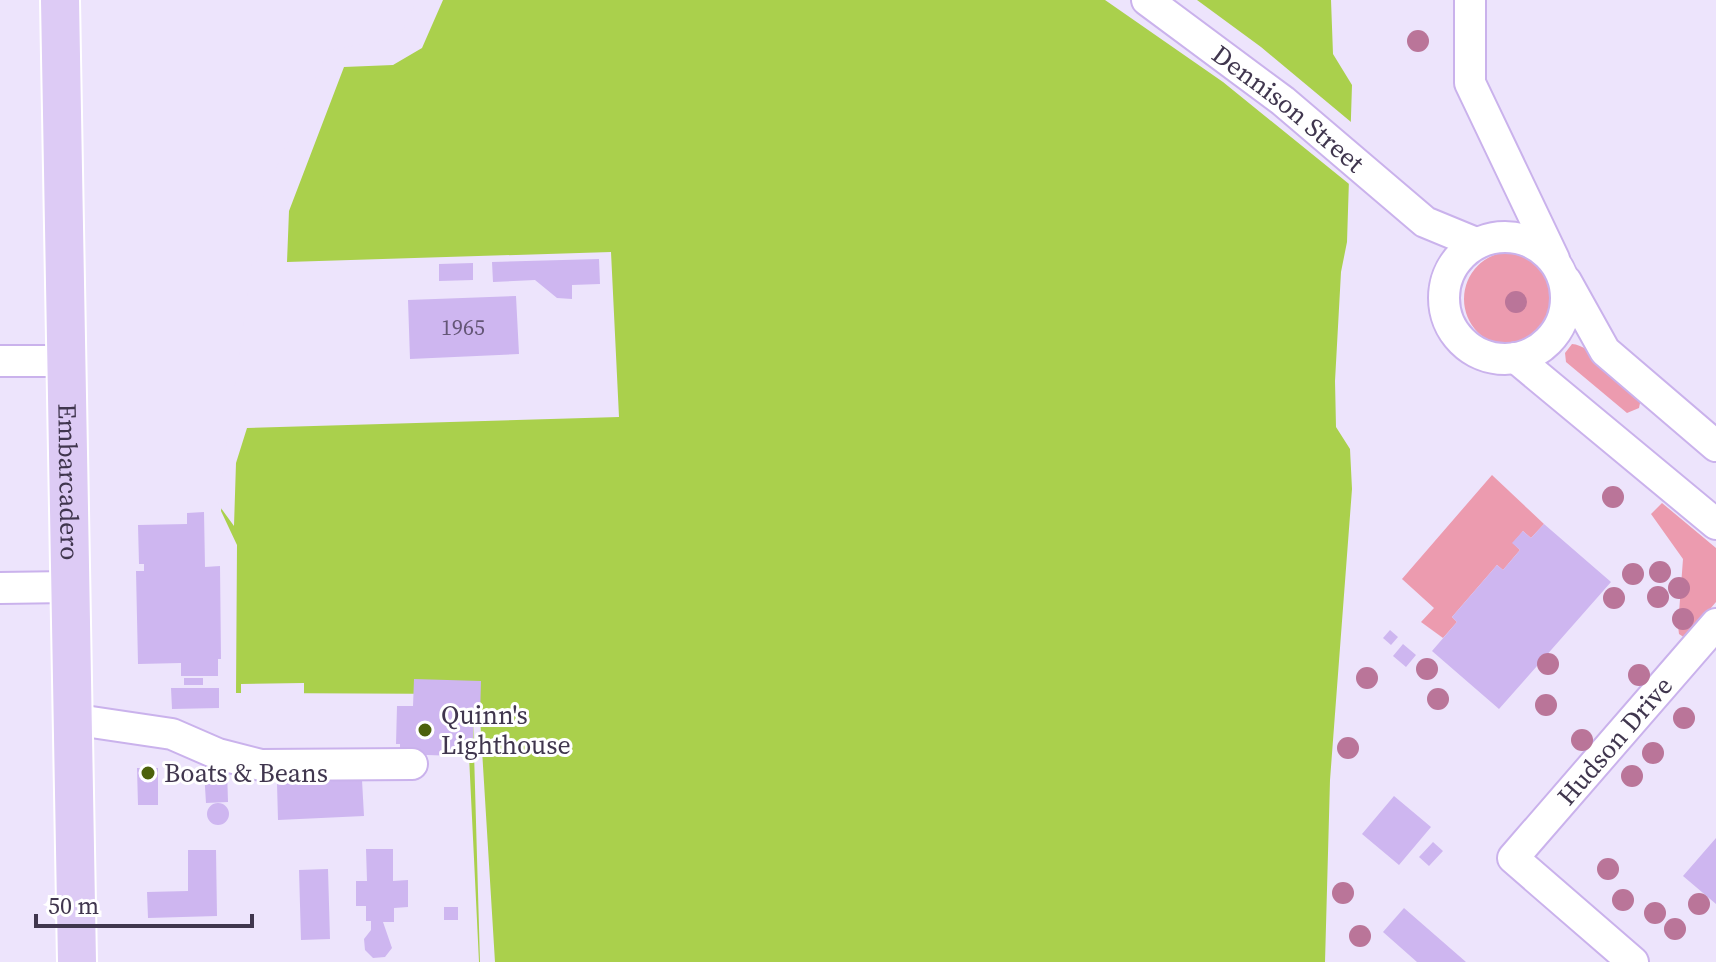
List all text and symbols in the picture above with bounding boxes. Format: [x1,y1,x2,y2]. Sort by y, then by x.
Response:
street label: Dennison Street [1205,36,1372,181]
house number: 1965 [441,312,485,342]
street label: Embarcadero [49,403,88,561]
street label: Hudson Drive [1549,669,1681,813]
place label: Quinn's Lighthouse [441,697,571,763]
marker: Quinn's Lighthouse [416,721,434,739]
place label: Boats & Beans [164,755,328,791]
marker: Boats & Beans [139,764,157,782]
scale bar [36,878,252,928]
text: 50 m [48,889,99,922]

